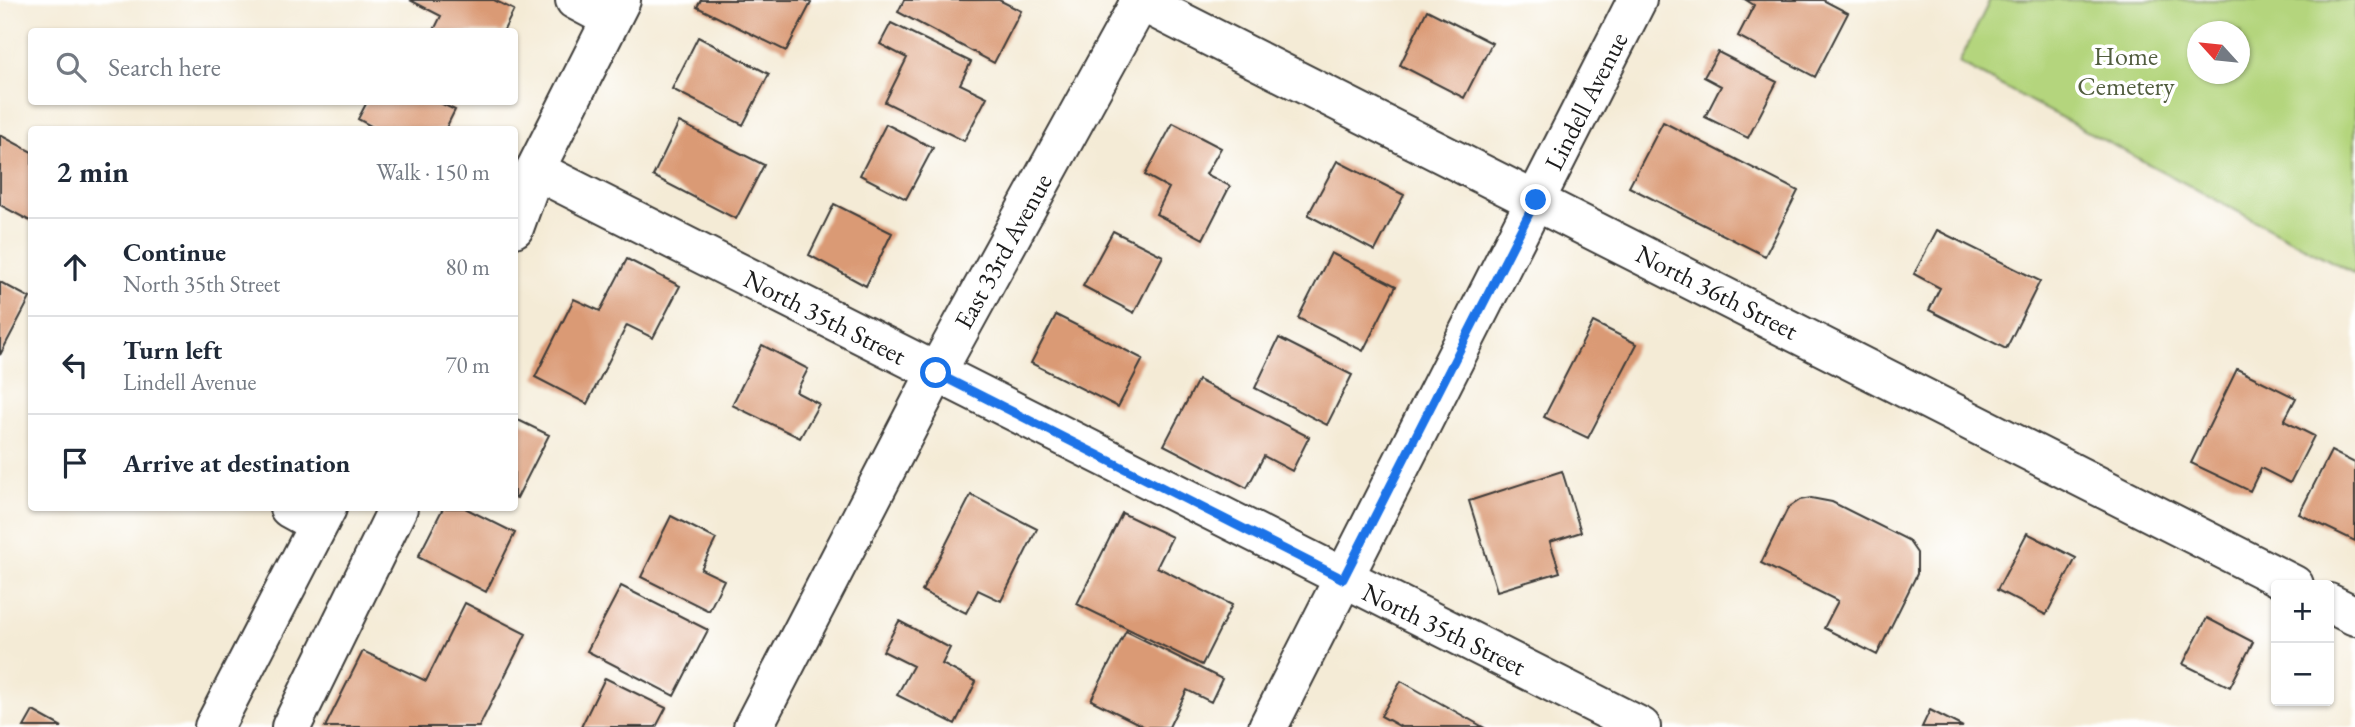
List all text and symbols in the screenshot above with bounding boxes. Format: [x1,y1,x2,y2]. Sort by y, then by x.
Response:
north arrow [2187,21,2250,84]
street label: Lindell Avenue [1537,26,1635,176]
search box [28,28,518,105]
park label: Home Cemetery [2077,39,2175,103]
icon: search [52,48,90,86]
text: Search here [108,50,221,84]
text: 2 min [56,152,129,191]
text: Walk · 150 m [376,157,490,187]
street label: East 33rd Avenue [946,167,1060,335]
route end [1520,184,1551,215]
text: Continue [123,235,226,269]
street label: North 36th Street [1630,237,1804,347]
icon: ahead [56,248,94,286]
text: 80 m [445,252,490,282]
street label: North 35th Street [738,262,912,372]
text: North 35th Street [123,269,280,299]
text: Turn left [123,333,222,367]
icon: left [56,346,94,384]
text: 70 m [445,350,490,380]
route start [920,357,951,388]
text: Lindell Avenue [123,367,256,397]
icon: arrive [56,444,94,482]
text: Arrive at destination [123,446,350,480]
street label: North 35th Street [1357,575,1531,683]
map controls [2271,580,2334,706]
button: + [2271,580,2334,643]
button: − [2271,643,2334,706]

